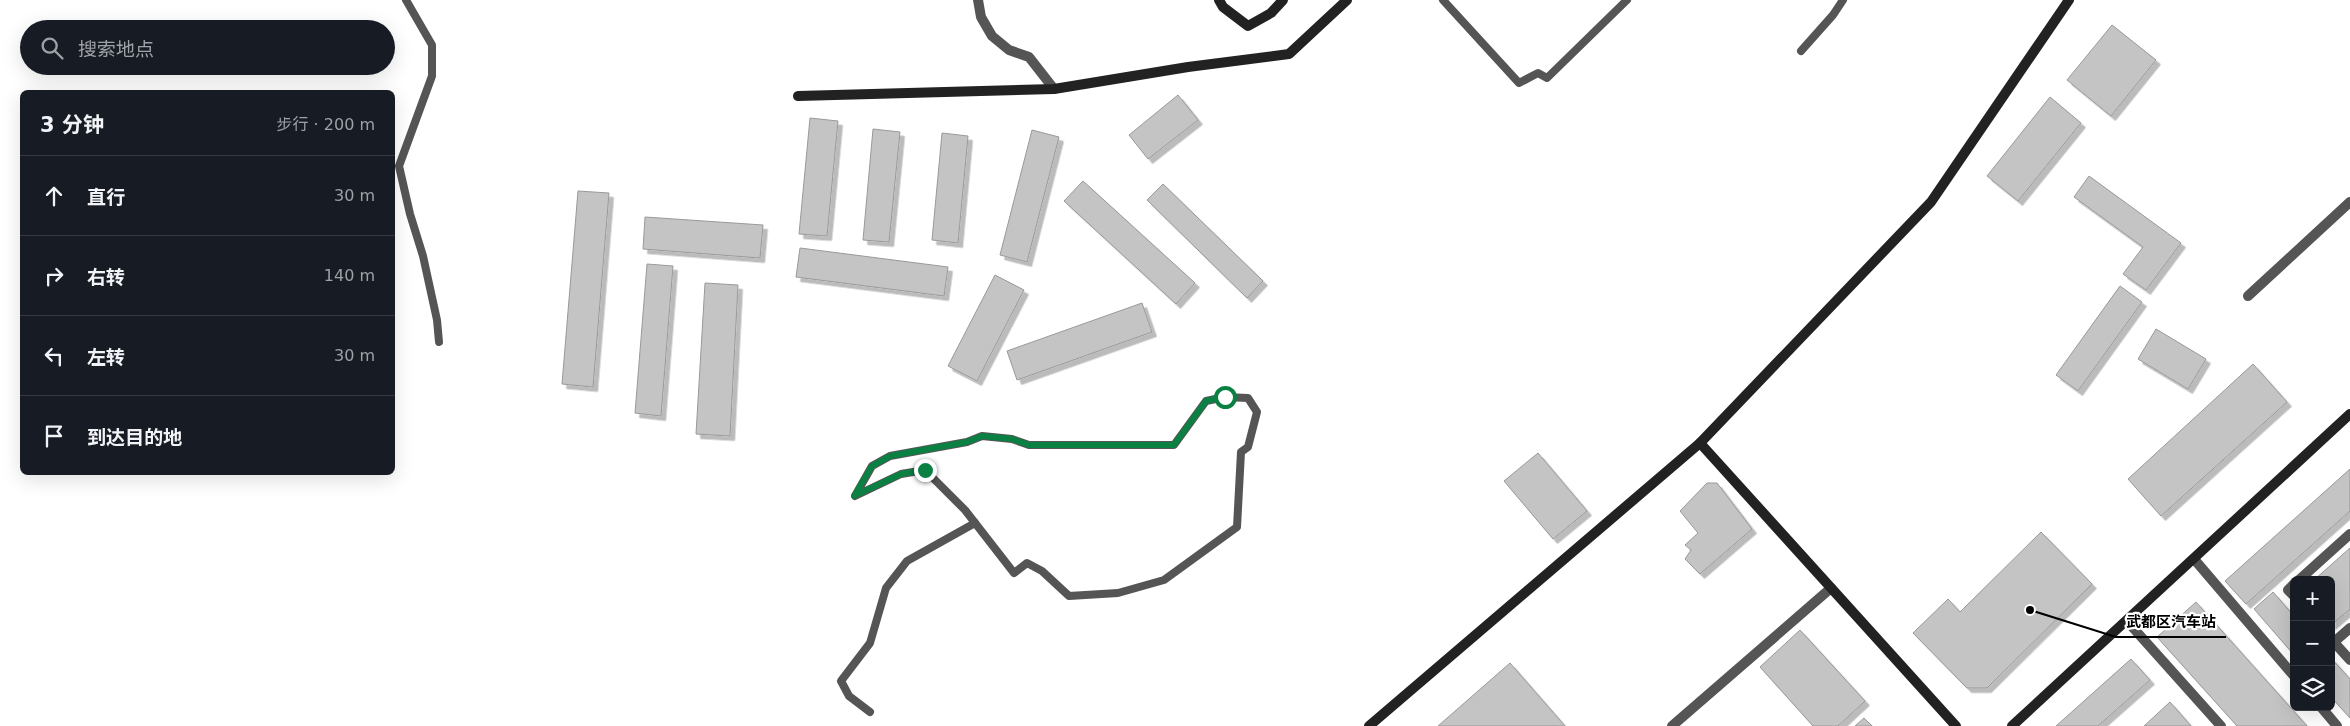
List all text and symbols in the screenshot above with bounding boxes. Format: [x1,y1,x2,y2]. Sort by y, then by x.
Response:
search box [20,20,395,75]
icon: search [38,34,66,62]
text: 搜索地点 [78,38,154,60]
text: 3 分钟 [40,113,104,137]
text: 步行 · 200 m [277,115,375,134]
icon: ahead [40,182,68,210]
text: 直行 [87,186,125,208]
text: 30 m [334,186,375,205]
icon: right [40,262,68,290]
text: 右转 [87,266,125,288]
text: 140 m [324,266,375,285]
icon: left [40,342,68,370]
text: 左转 [87,346,125,368]
text: 30 m [334,346,375,365]
route start [1214,386,1237,409]
icon: arrive [40,422,68,450]
text: 到达目的地 [87,426,182,448]
route end [914,459,937,482]
map controls [2290,576,2335,711]
button: + [2290,576,2335,621]
callout: 武都区汽车站 [2116,607,2226,637]
text: 武都区汽车站 [2126,613,2216,631]
button: − [2290,621,2335,666]
button: layers [2290,666,2335,711]

